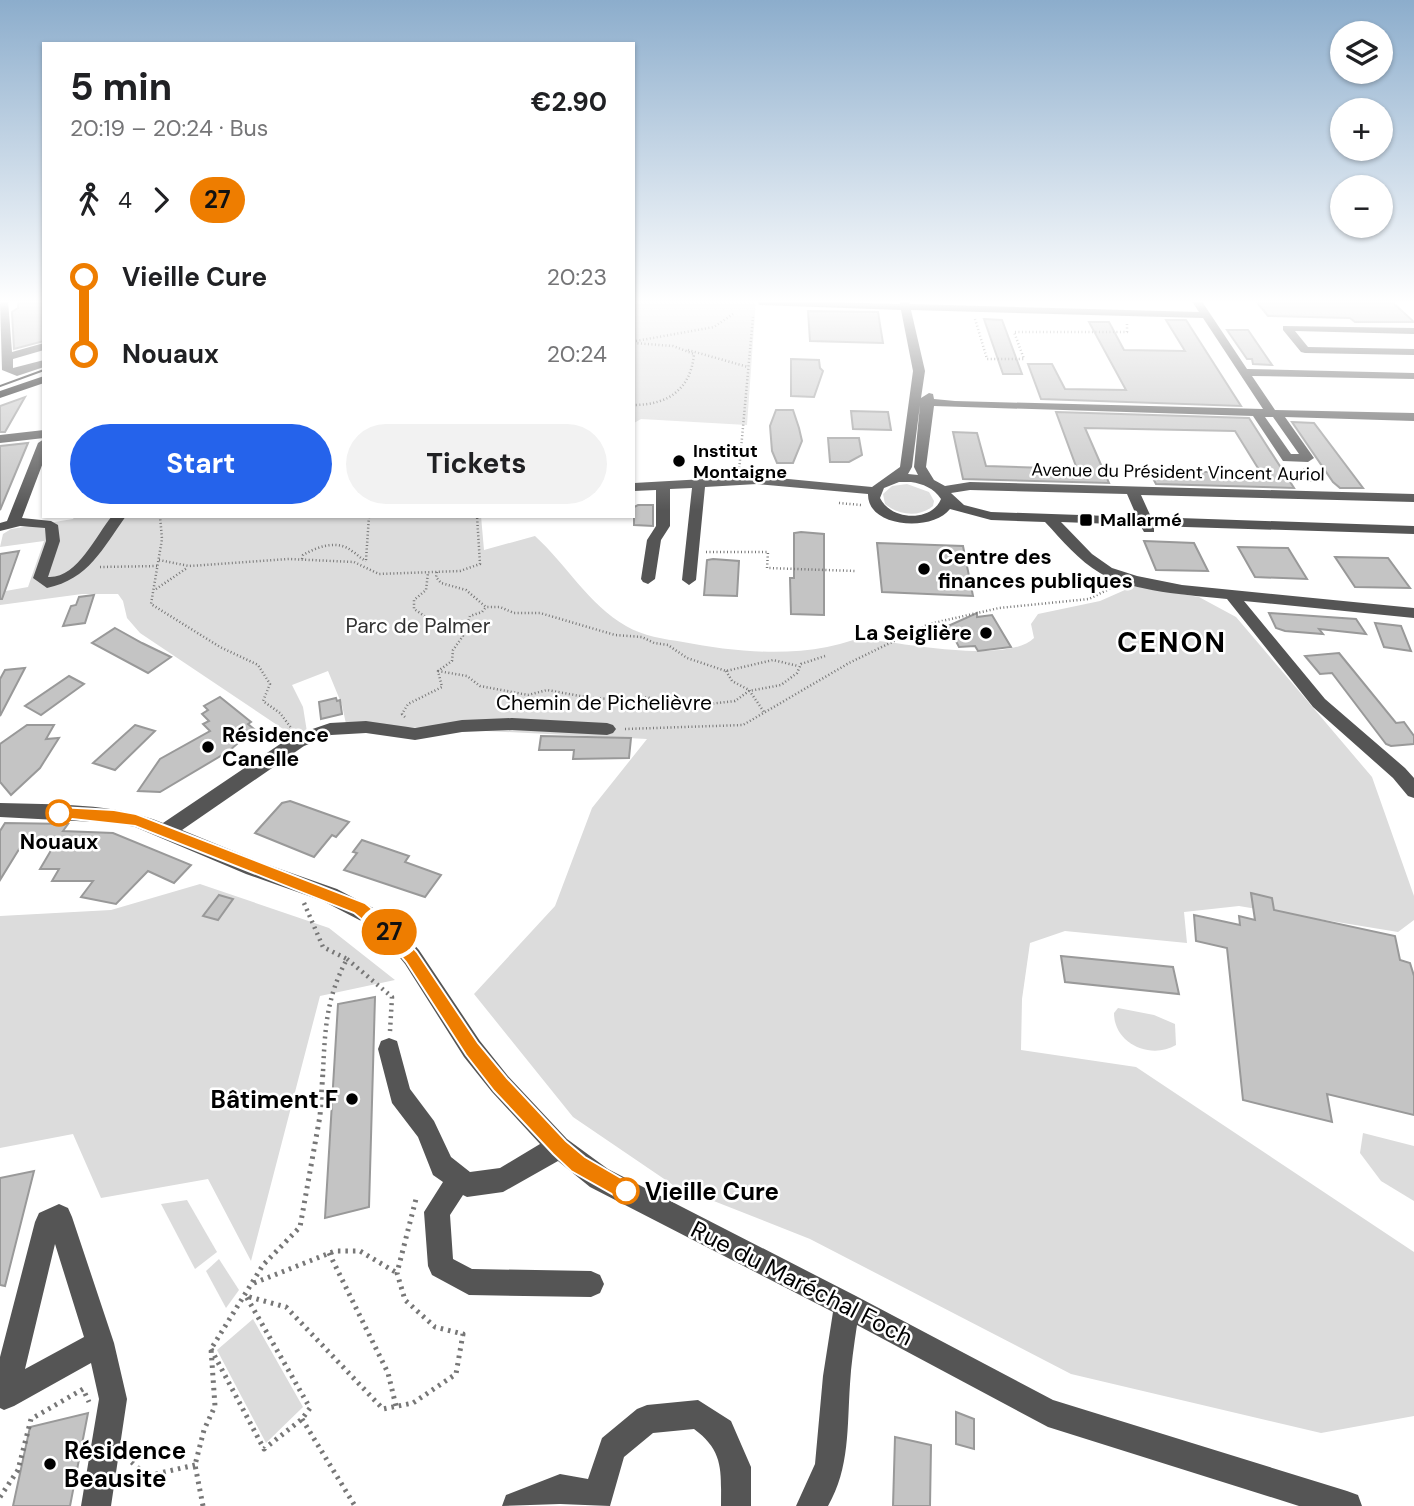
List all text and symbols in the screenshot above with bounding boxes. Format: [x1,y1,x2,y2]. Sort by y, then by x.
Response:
map controls [1330,21,1393,238]
button: layers [1330,21,1393,84]
text: 5 min [70,62,172,112]
text: €2.90 [531,85,607,119]
button: + [1330,98,1393,161]
text: 20:19 – 20:24 · Bus [70,113,268,143]
button: − [1330,175,1393,238]
icon: walk [70,181,108,219]
icon: forward [142,181,180,219]
text: 27 [204,184,231,215]
text: 4 [118,185,132,215]
text: Vieille Cure [122,260,267,294]
text: 20:23 [547,262,607,292]
text: Nouaux [122,337,219,371]
text: 20:24 [547,339,607,369]
button: Start [70,424,332,504]
button: Tickets [346,424,607,504]
place label: Institut Montaigne [693,439,787,484]
marker: Institut Montaigne [671,453,687,469]
street label: Avenue du Président Vincent Auriol [1031,457,1325,487]
place label: Mallarmé [1100,508,1182,532]
marker: Mallarmé [1078,512,1094,528]
place label: Centre des finances publiques [938,543,1133,595]
marker: Centre des finances publiques [916,561,932,577]
park label: Parc de Palmer [346,612,491,640]
place label: La Seiglière [854,619,972,647]
district label: CENON [1117,624,1227,661]
marker: La Seiglière [978,625,994,641]
street label: Chemin de Pichelièvre [496,689,712,717]
place label: Résidence Canelle [222,721,329,773]
marker: Résidence Canelle [200,739,216,755]
marker: Nouaux [46,800,72,826]
place label: Nouaux [20,828,98,856]
line badge: 27 [358,909,420,955]
text: 27 [376,916,402,947]
place label: Bâtiment F [211,1084,338,1115]
marker: Bâtiment F [344,1091,360,1107]
place label: Vieille Cure [645,1176,779,1207]
marker: Vieille Cure [613,1178,639,1204]
street label: Rue du Maréchal Foch [686,1214,918,1352]
place label: Résidence Beausite [64,1435,186,1494]
marker: Résidence Beausite [42,1456,58,1472]

